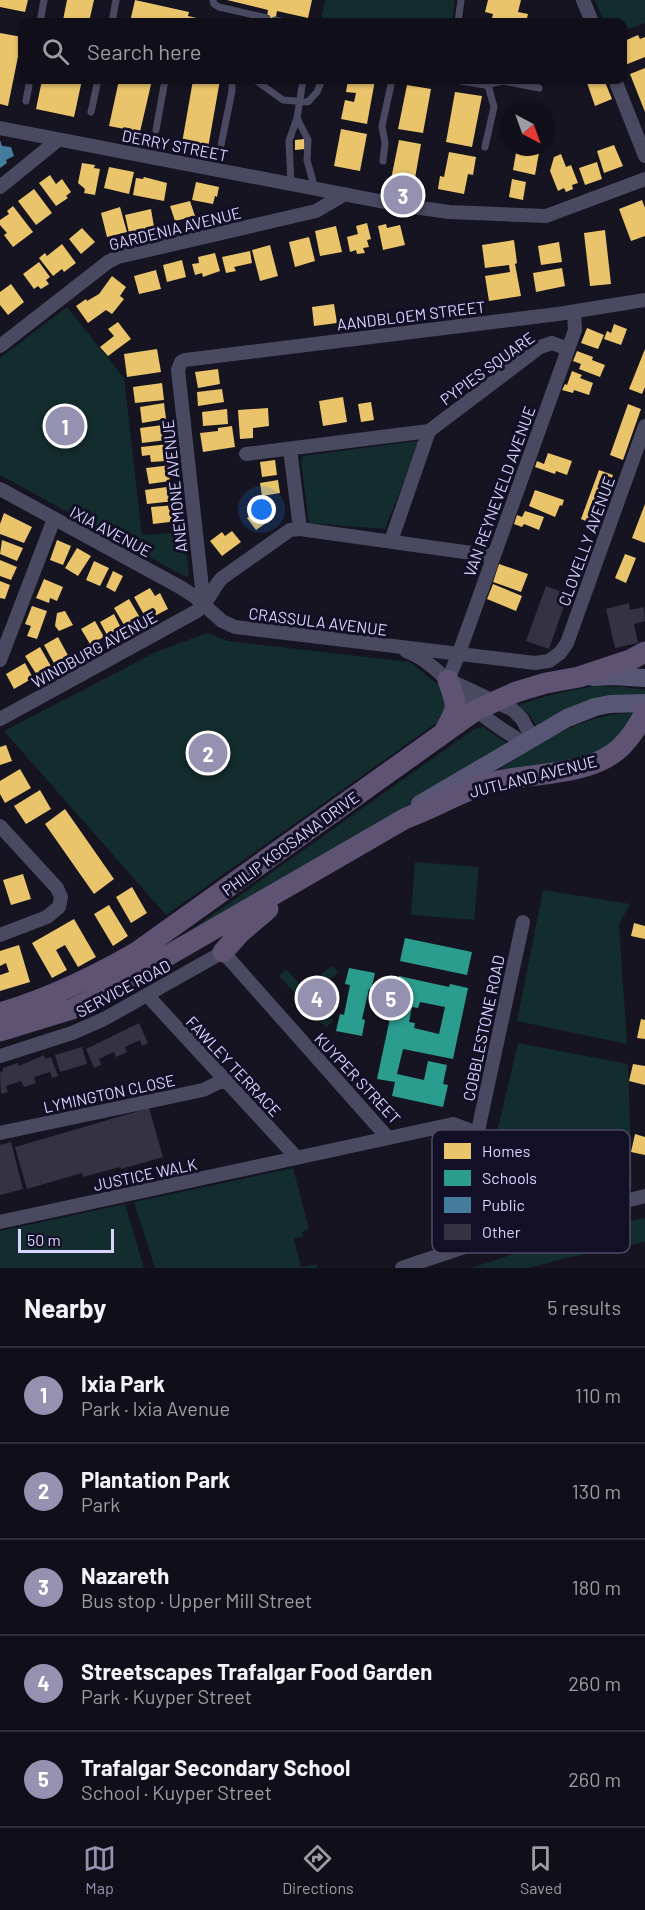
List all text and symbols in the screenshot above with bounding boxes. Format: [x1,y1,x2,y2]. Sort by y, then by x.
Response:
search box [18,18,627,84]
icon: search [39,35,72,68]
text: Search here [87,38,201,64]
north arrow [501,102,555,156]
street label: DERRY STREET [120,125,230,165]
pin: 3 [384,172,422,218]
street label: GARDENIA AVENUE [107,202,243,254]
street label: AANDBLOEM STREET [336,296,486,334]
street label: PYPIES SQUARE [436,327,538,409]
street label: VAN REYNEVELD AVENUE [459,403,539,579]
pin: 1 [46,404,84,448]
street label: ANEMONE AVENUE [158,419,190,553]
street label: CLOVELLY AVENUE [554,474,618,608]
your location [247,495,276,524]
street label: IXIA AVENUE [67,502,155,560]
street label: CRASSULA AVENUE [248,603,388,639]
street label: WINDBURG AVENUE [28,607,160,691]
pin: 2 [188,730,228,776]
street label: JUTLAND AVENUE [467,751,599,801]
street label: PHILIP KGOSANA DRIVE [218,787,362,899]
street label: COBBLESTONE ROAD [458,953,508,1103]
street label: SERVICE ROAD [73,955,173,1021]
pin: 4 [298,976,336,1020]
pin: 5 [372,976,410,1020]
street label: FAWLEY TERRACE [183,1012,285,1120]
street label: KUYPER STREET [311,1029,405,1127]
street label: LYMINGTON CLOSE [42,1070,176,1116]
legend [432,1130,630,1253]
text: Homes [482,1141,530,1160]
street label: JUSTICE WALK [91,1154,199,1194]
text: Schools [482,1168,537,1187]
text: Public [482,1195,525,1214]
text: Other [482,1222,521,1241]
scale bar [18,1226,114,1254]
text: 50 m [27,1230,61,1249]
text: Nearby [24,1292,106,1323]
text: 5 results [547,1295,621,1319]
text: Ixia Park [81,1370,165,1396]
text: 1 [40,1383,47,1407]
text: 110 m [575,1383,621,1407]
text: Park · Ixia Avenue [81,1396,230,1420]
text: Plantation Park [81,1466,230,1492]
text: 2 [38,1479,49,1503]
text: 130 m [572,1479,621,1503]
text: Park [81,1492,120,1516]
text: Nazareth [81,1562,169,1588]
text: 3 [38,1575,49,1599]
text: 180 m [572,1575,621,1599]
text: Bus stop · Upper Mill Street [81,1588,312,1612]
text: Streetscapes Trafalgar Food Garden [81,1658,432,1684]
text: 4 [37,1671,50,1695]
text: 260 m [568,1671,621,1695]
text: Park · Kuyper Street [81,1684,252,1708]
text: Trafalgar Secondary School [81,1754,350,1780]
text: 5 [38,1767,49,1791]
text: 260 m [568,1767,621,1791]
text: School · Kuyper Street [81,1780,272,1804]
tab: Map [83,1842,116,1897]
tab: Directions [282,1842,354,1897]
tab: Saved [520,1842,562,1897]

